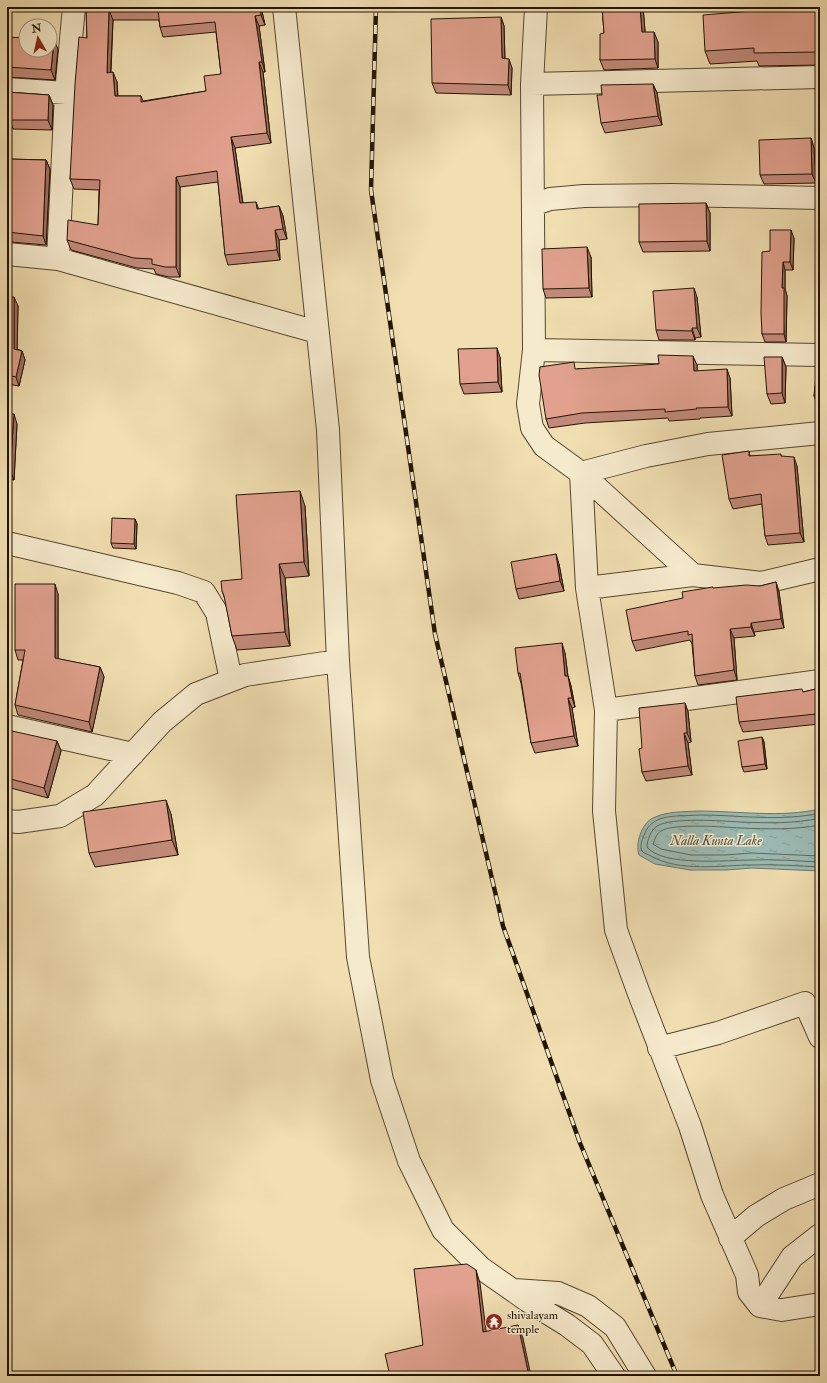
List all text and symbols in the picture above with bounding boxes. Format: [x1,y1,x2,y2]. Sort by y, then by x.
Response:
north arrow [18,18,58,58]
text: N [30,21,44,36]
water label: Nalla Kunta Lake [669,833,762,849]
place label: shivalayam temple [507,1308,559,1337]
temple icon: shivalayam temple [484,1312,504,1332]

